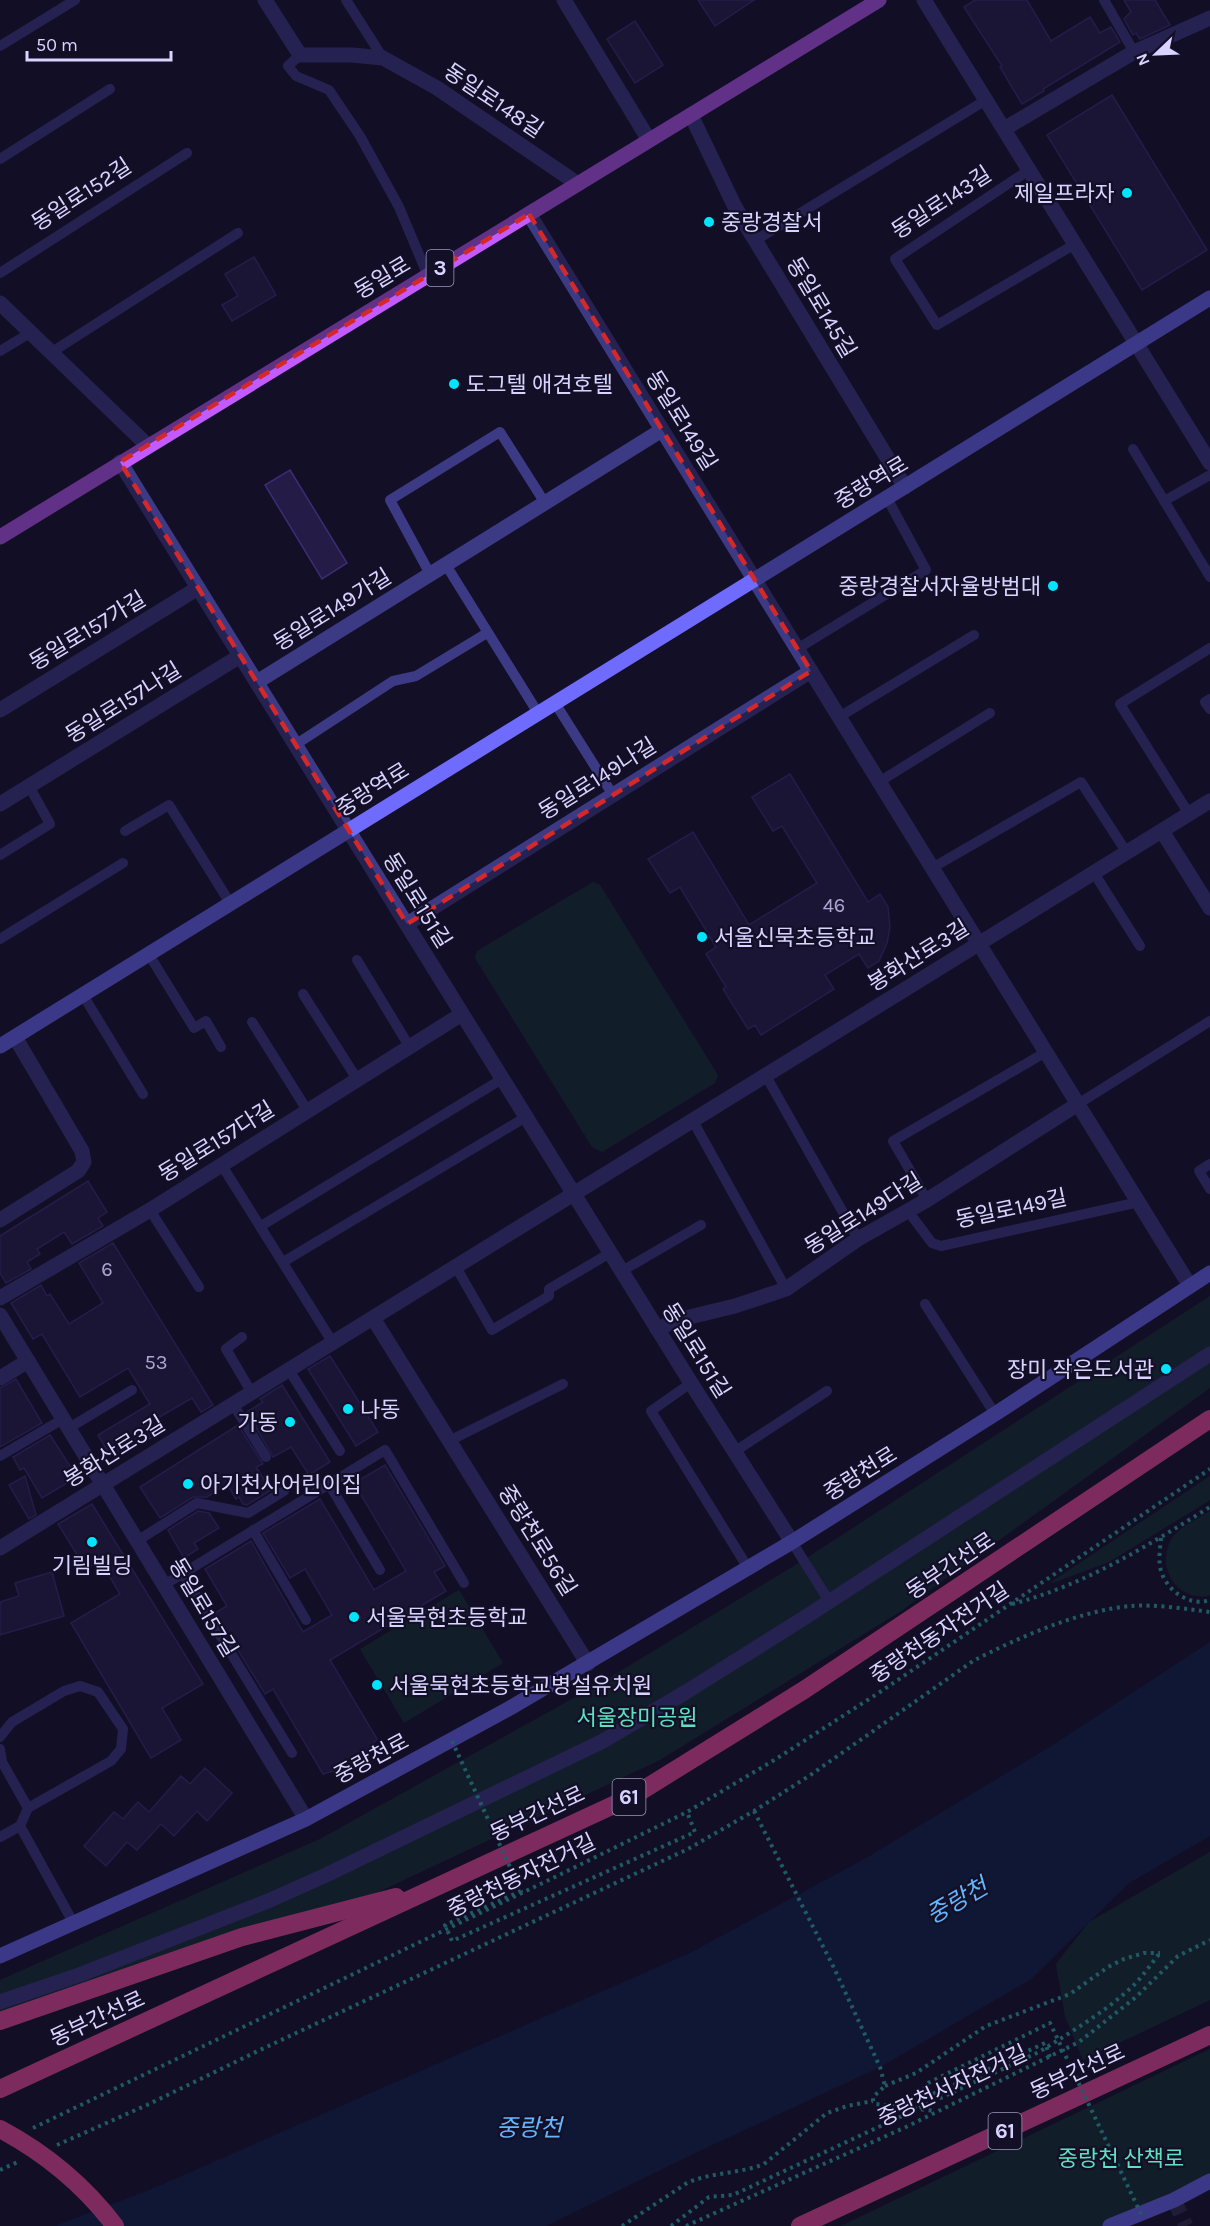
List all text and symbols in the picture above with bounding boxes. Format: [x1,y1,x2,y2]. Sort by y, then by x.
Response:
scale bar [27,24,171,62]
north arrow [1126,24,1186,84]
text: 50 m [36,34,78,56]
text: N [1132,51,1154,69]
street label: 동일로148길 [439,58,548,143]
street label: 동일로152길 [27,153,136,237]
street label: 동일로143길 [887,161,996,245]
place label: 제일프라자 [1014,181,1115,207]
marker: 제일프라자 [1120,186,1134,200]
place label: 중랑경찰서 [721,210,822,236]
marker: 중랑경찰서 [702,215,716,229]
road number: 3 [426,250,454,286]
street label: 동일로 [350,251,415,305]
street label: 동일로145길 [781,252,861,363]
street label: 동일로149길 [640,366,722,475]
place label: 도그텔 애견호텔 [466,372,613,398]
marker: 도그텔 애견호텔 [447,377,461,391]
street label: 중랑역로 [830,451,913,515]
street label: 동일로149가길 [269,563,396,656]
place label: 중랑경찰서자율방범대 [839,574,1041,600]
marker: 중랑경찰서자율방범대 [1046,579,1060,593]
street label: 동일로157가길 [25,586,150,676]
street label: 동일로157나길 [61,657,186,749]
street label: 동일로149나길 [534,732,661,825]
street label: 중랑역로 [331,757,414,822]
street label: 동일로151길 [378,848,457,953]
house number: 46 [823,894,845,917]
street label: 봉화산로3길 [863,915,974,997]
place label: 서울신묵초등학교 [714,925,876,951]
marker: 서울신묵초등학교 [695,930,709,944]
street label: 동일로157다길 [154,1096,279,1188]
street label: 동일로149다길 [800,1167,927,1260]
street label: 동일로149길 [953,1184,1069,1233]
house number: 6 [101,1258,113,1281]
street label: 동일로151길 [657,1298,736,1403]
house number: 53 [144,1351,168,1374]
place label: 장미 작은도서관 [1007,1357,1154,1383]
marker: 장미 작은도서관 [1159,1362,1173,1376]
place label: 나동 [360,1397,400,1423]
marker: 나동 [341,1402,355,1416]
place label: 가동 [238,1410,278,1436]
street label: 봉화산로3길 [59,1411,170,1493]
marker: 가동 [283,1415,297,1429]
street label: 중랑천로 [819,1441,902,1506]
place label: 아기천사어린이집 [200,1472,362,1498]
marker: 아기천사어린이집 [181,1477,195,1491]
street label: 중랑천로56길 [493,1480,582,1601]
street label: 동부간선로 [901,1527,1000,1605]
marker: 기림빌딩 [85,1535,99,1549]
place label: 기림빌딩 [52,1553,132,1579]
street label: 동일로157길 [163,1553,243,1662]
street label: 중랑천동자전거길 [865,1577,1014,1689]
place label: 서울묵현초등학교 [366,1605,528,1631]
marker: 서울묵현초등학교 [347,1610,361,1624]
place label: 서울묵현초등학교병설유치원 [389,1673,652,1699]
marker: 서울묵현초등학교병설유치원 [370,1678,384,1692]
park label: 서울장미공원 [576,1705,698,1731]
street label: 중랑천로 [330,1728,413,1789]
road number: 61 [612,1779,646,1815]
street label: 동부간선로 [486,1781,589,1847]
street label: 중랑천동자전거길 [443,1829,600,1923]
water label: 중랑천 [921,1871,995,1930]
street label: 동부간선로 [46,1986,149,2052]
street label: 동부간선로 [1026,2039,1129,2105]
street label: 중랑천서자전거길 [874,2040,1031,2132]
road number: 61 [988,2113,1022,2149]
water label: 중랑천 [496,2114,565,2142]
park label: 중랑천 산책로 [1058,2146,1184,2172]

